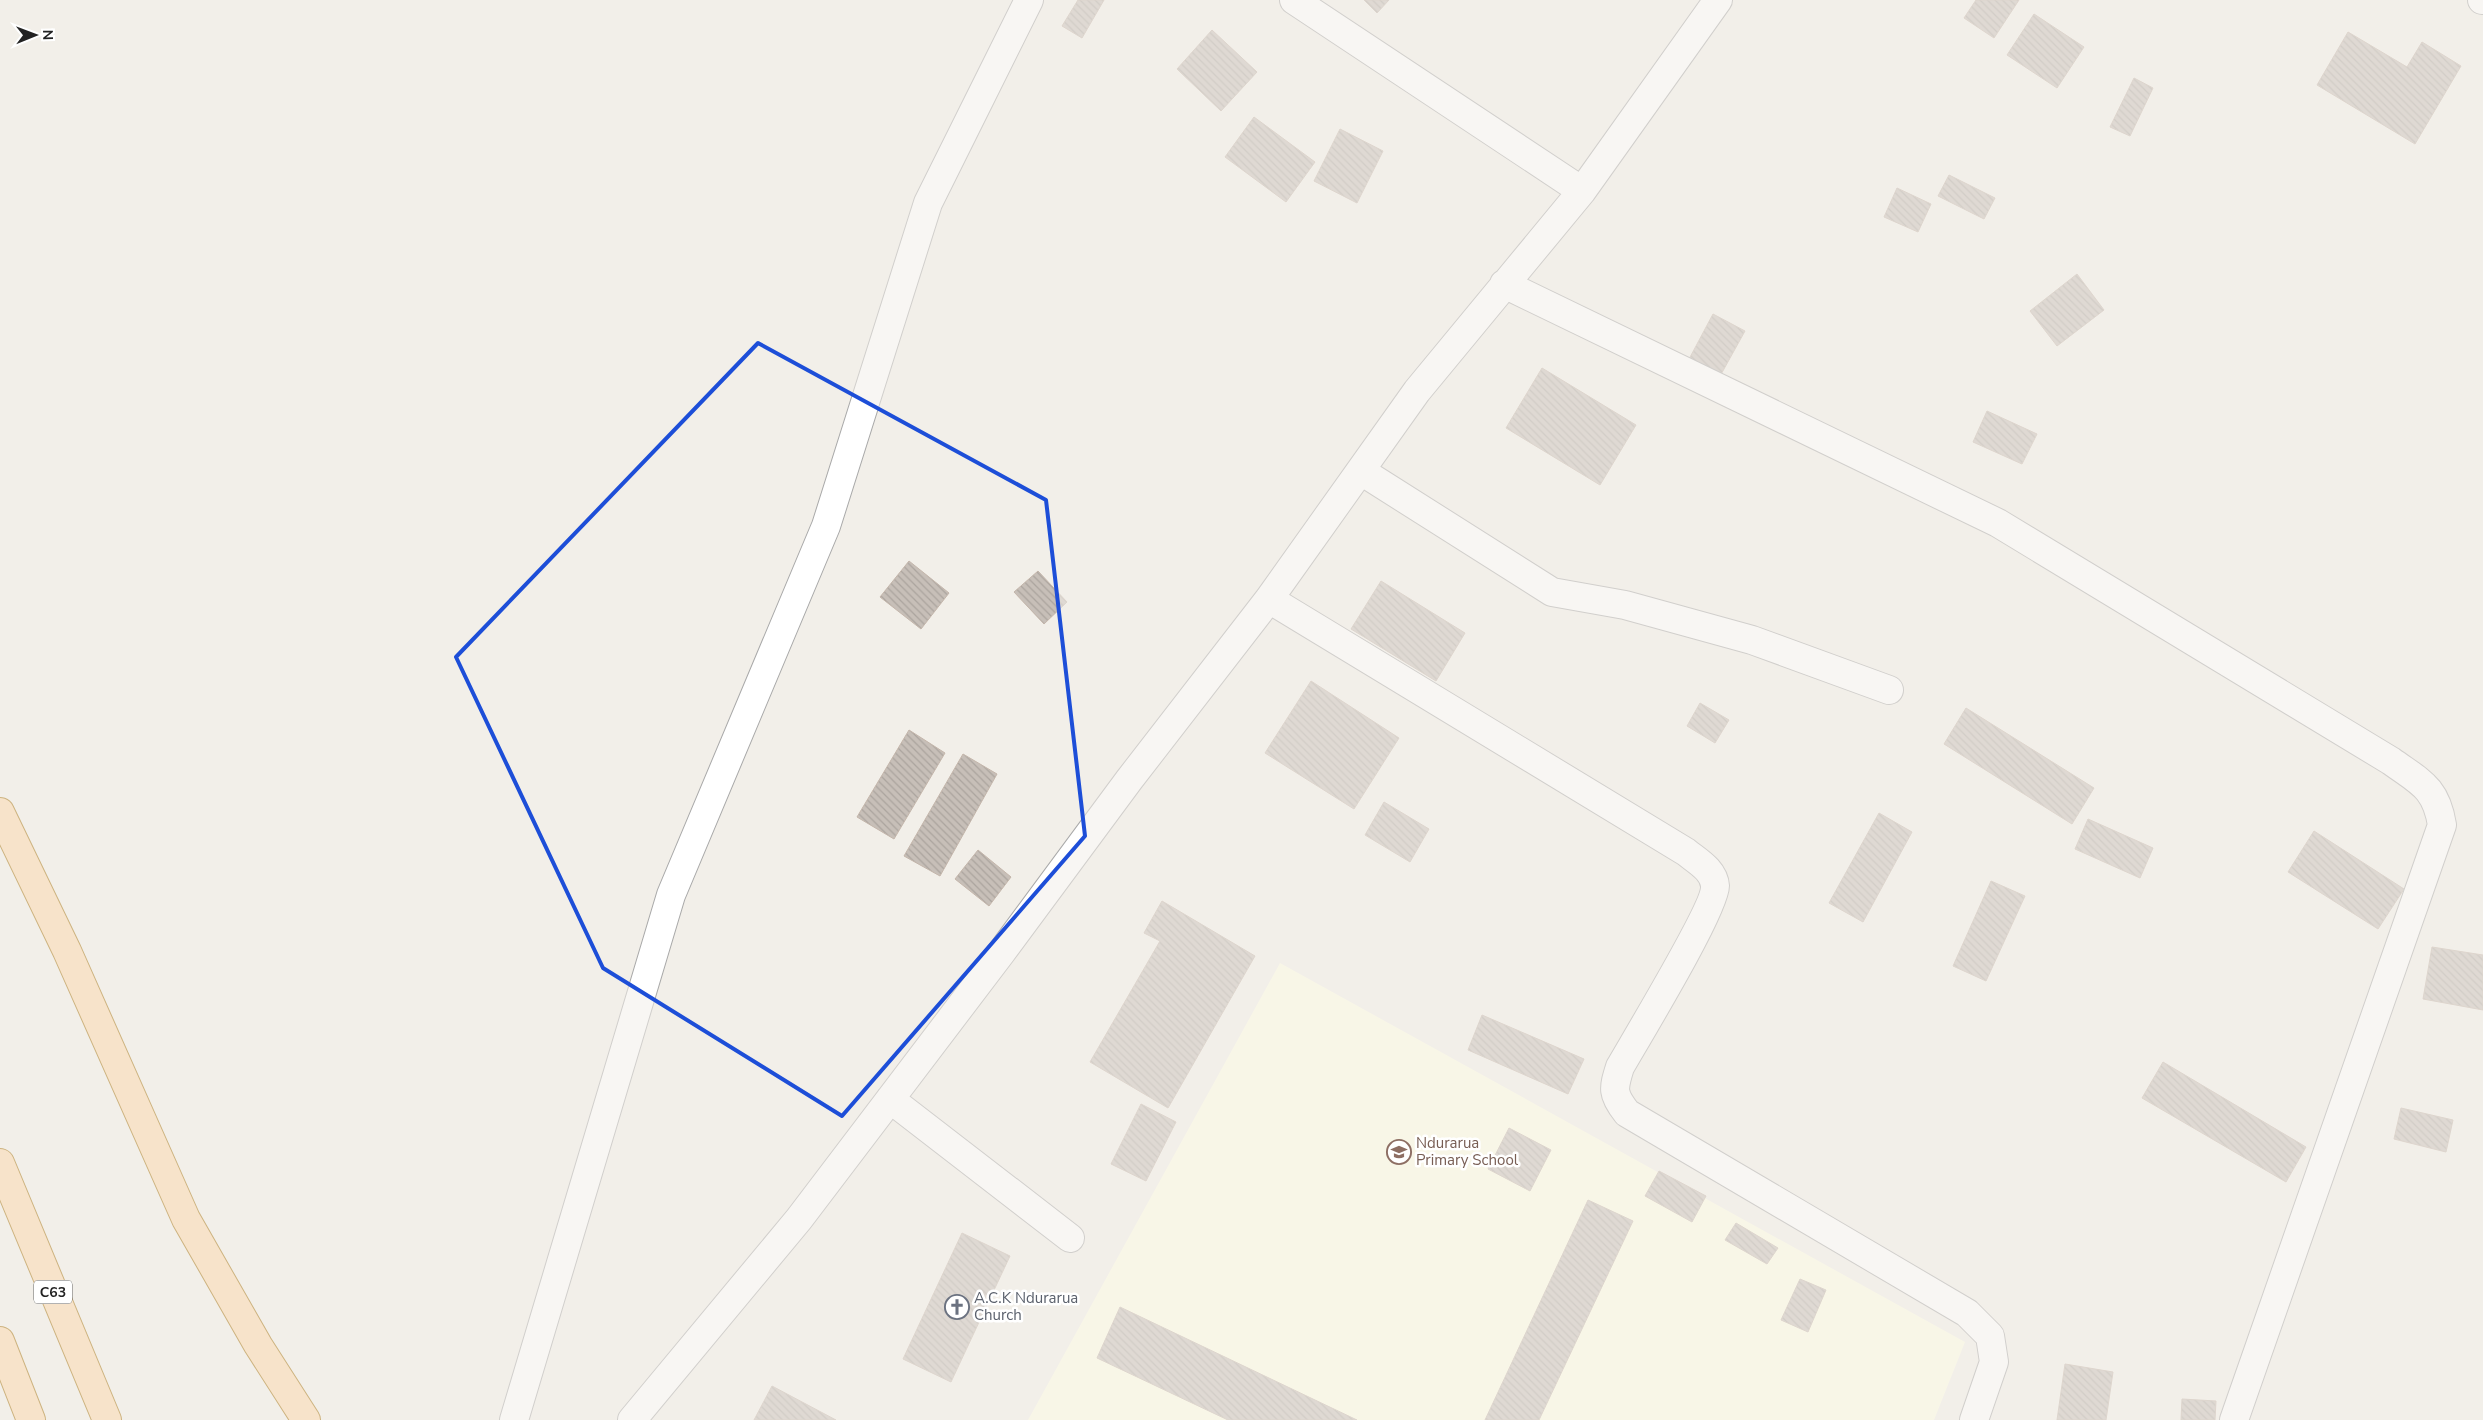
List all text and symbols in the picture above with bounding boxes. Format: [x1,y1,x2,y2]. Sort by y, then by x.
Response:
north arrow [10,10,60,60]
text: N [38,29,57,40]
place label: Ndurarua Primary School [1416,1133,1519,1170]
school or university icon: Ndurarua Primary School [1386,1139,1412,1165]
road number: C63 [34,1280,72,1304]
place label: A.C.K Ndurarua Church [974,1288,1078,1325]
church icon: A.C.K Ndurarua Church [944,1294,970,1320]

